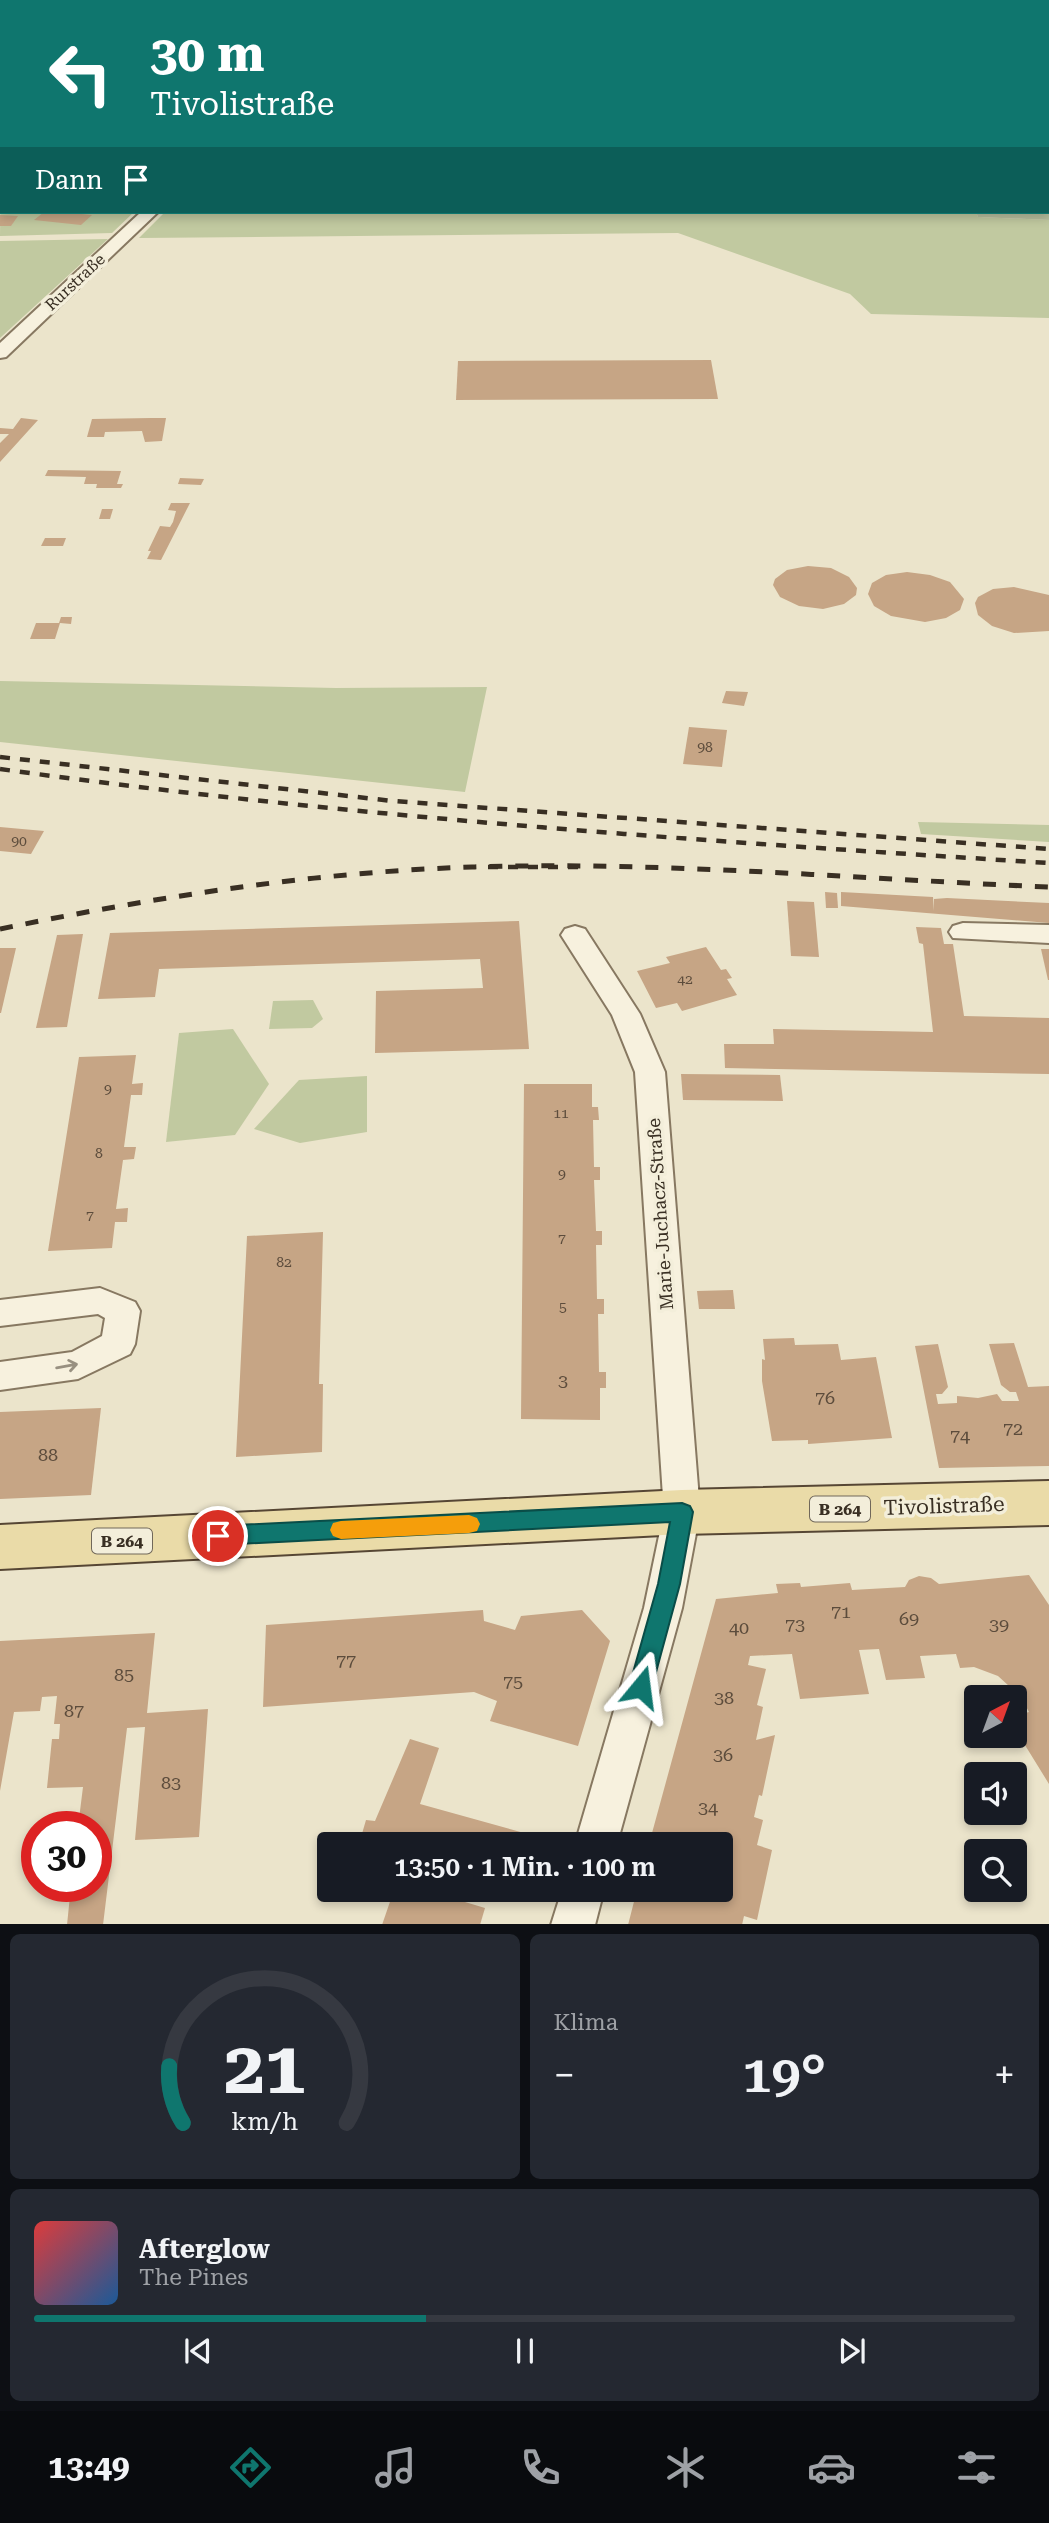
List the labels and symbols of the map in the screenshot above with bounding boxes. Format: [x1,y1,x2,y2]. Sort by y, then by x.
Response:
street label: Rurstraße [41,249,109,314]
house number: 98 [697,739,713,755]
house number: 90 [11,833,27,849]
house number: 42 [677,971,693,987]
house number: 9 [104,1081,112,1097]
house number: 11 [553,1105,569,1121]
street label: Marie-Juchacz-Straße [643,1117,677,1311]
house number: 8 [95,1145,103,1161]
house number: 9 [558,1166,566,1182]
house number: 7 [86,1207,94,1223]
house number: 7 [558,1230,566,1246]
house number: 82 [276,1254,292,1270]
house number: 5 [559,1299,567,1315]
one-way arrow [55,1359,78,1372]
house number: 3 [558,1370,568,1391]
house number: 76 [815,1387,835,1408]
house number: 72 [1003,1418,1023,1439]
house number: 74 [950,1425,970,1446]
house number: 88 [38,1444,58,1465]
street label: Tivolistraße [883,1492,1005,1520]
road number: B 264 [810,1497,870,1522]
pin [188,1506,248,1566]
road number: B 264 [92,1528,152,1554]
house number: 71 [831,1601,851,1622]
house number: 69 [899,1608,919,1629]
house number: 73 [785,1614,805,1635]
house number: 39 [989,1614,1009,1635]
house number: 40 [729,1617,749,1638]
house number: 77 [336,1650,356,1671]
position arrow [604,1650,678,1724]
house number: 85 [114,1664,134,1685]
house number: 75 [503,1671,523,1692]
north arrow [964,1685,1027,1748]
house number: 38 [714,1687,734,1708]
house number: 87 [64,1700,84,1721]
house number: 36 [713,1744,733,1765]
house number: 83 [161,1772,181,1793]
house number: 34 [698,1797,718,1818]
speed limit sign: 30 [21,1811,112,1902]

